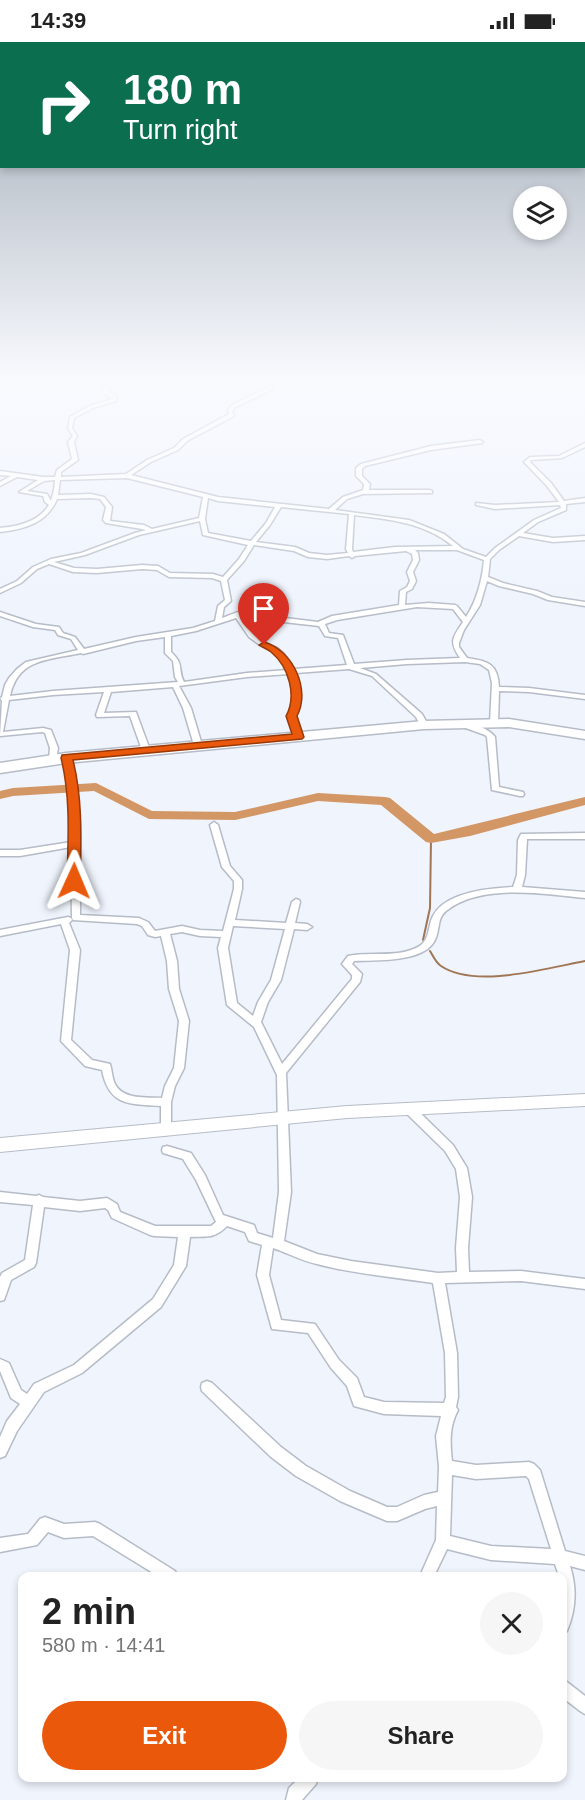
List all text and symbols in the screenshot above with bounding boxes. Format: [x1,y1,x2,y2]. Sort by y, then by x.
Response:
text: 14:39 [30,8,86,33]
icon: right [24,66,102,144]
text: 180 m [123,66,242,113]
text: Turn right [123,115,238,145]
map controls [513,186,567,240]
button: layers [513,186,567,240]
pin [238,583,289,645]
icon: arrive [247,592,280,625]
position arrow [42,849,106,913]
text: 2 min [42,1591,136,1632]
button: close [480,1592,543,1655]
text: 580 m · 14:41 [42,1634,165,1656]
button: Exit [42,1701,287,1770]
button: Share [299,1701,543,1770]

